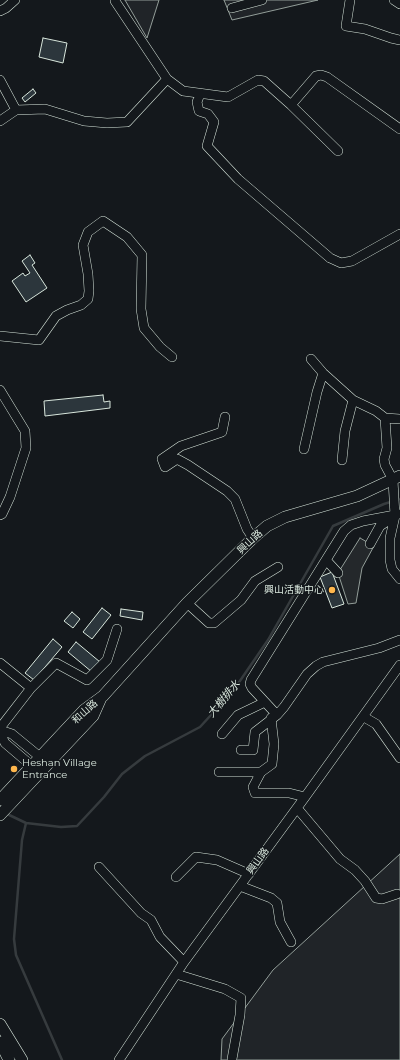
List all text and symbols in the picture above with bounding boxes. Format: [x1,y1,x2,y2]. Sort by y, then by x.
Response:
street label: 興山路 [235,527,265,557]
place label: 興山活動中心 [264,584,324,596]
marker: 興山活動中心 [327,585,337,595]
water label: 大樹排水 [205,678,243,720]
street label: 和山路 [70,698,100,726]
place label: Heshan Village Entrance [22,757,97,780]
marker: Heshan Village Entrance [9,764,19,774]
street label: 興山路 [244,845,272,877]

